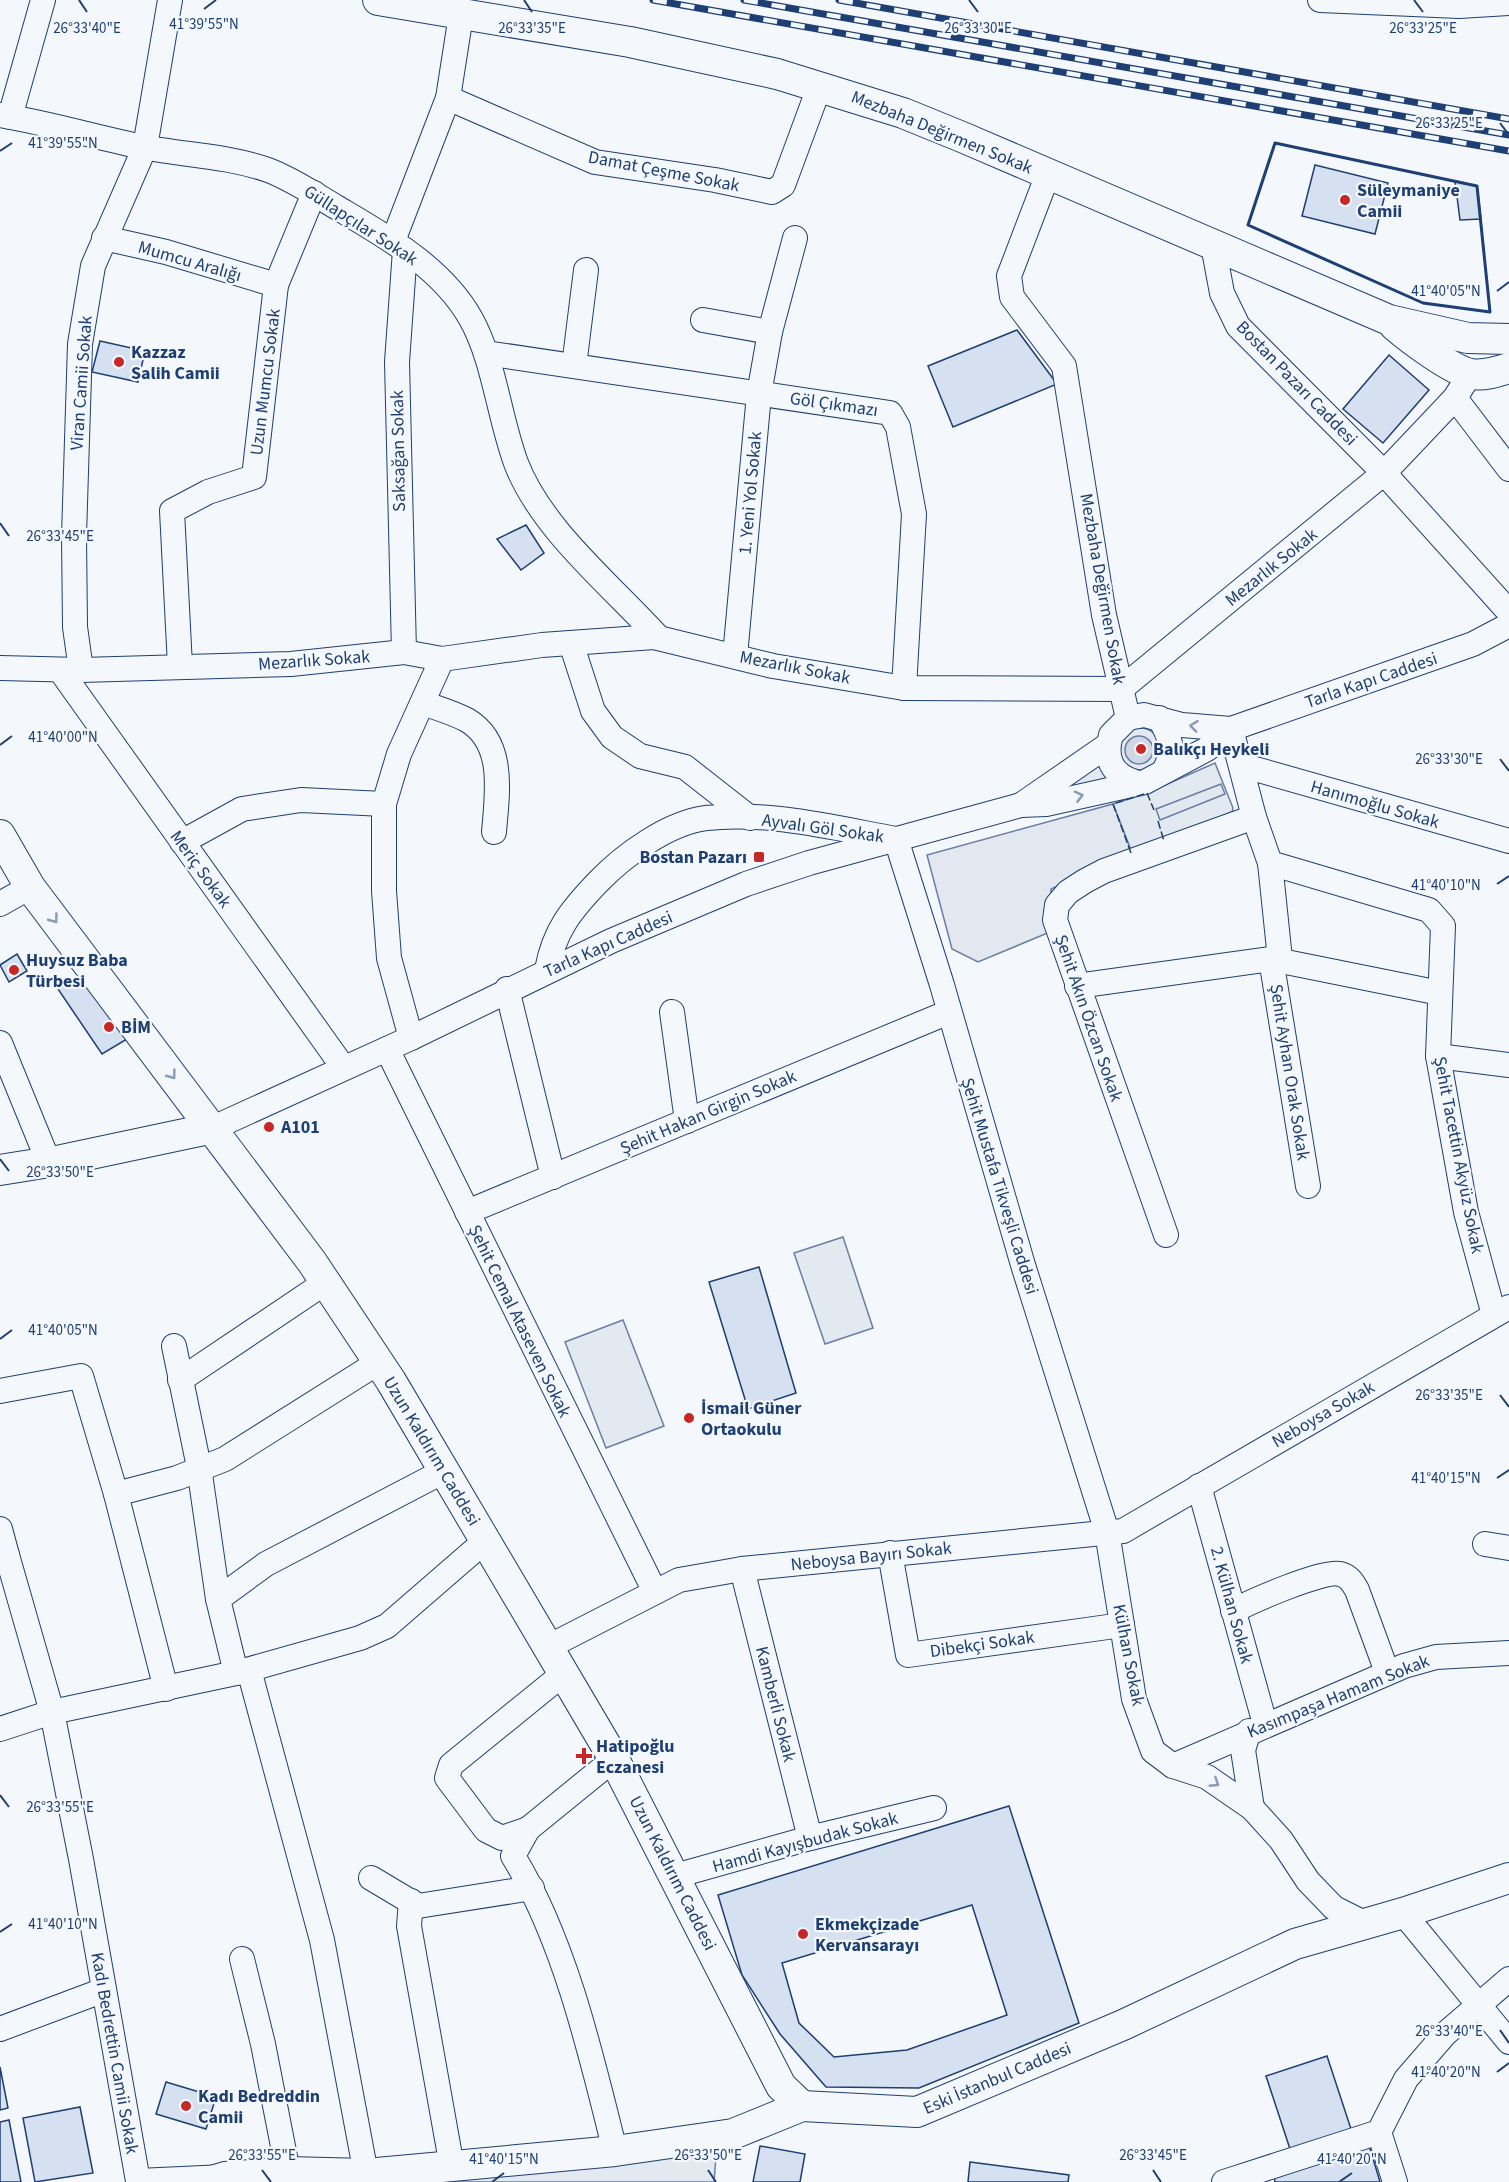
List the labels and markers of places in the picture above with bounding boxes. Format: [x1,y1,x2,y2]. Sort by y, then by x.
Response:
place label: Süleymaniye Camii [1357,178,1460,224]
marker: Süleymaniye Camii [1338,193,1352,207]
place label: Kazzaz Salih Camii [131,340,220,386]
marker: Kazzaz Salih Camii [112,355,126,369]
place label: Balıkçı Heykeli [1153,737,1269,762]
marker: Balıkçı Heykeli [1134,742,1148,756]
place label: Bostan Pazarı [639,845,747,870]
marker: Bostan Pazarı [752,850,766,864]
place label: Huysuz Baba Türbesi [26,948,128,994]
marker: Huysuz Baba Türbesi [7,963,21,977]
place label: BİM [121,1015,151,1040]
marker: BİM [102,1020,116,1034]
place label: A101 [280,1115,320,1140]
marker: A101 [262,1120,276,1134]
place label: İsmail Güner Ortaokulu [701,1396,802,1442]
marker: İsmail Güner Ortaokulu [682,1411,696,1425]
place label: Hatipoğlu Eczanesi [596,1734,674,1780]
marker: Hatipoğlu Eczanesi [577,1749,591,1763]
place label: Ekmekçizade Kervansarayı [815,1912,919,1958]
marker: Ekmekçizade Kervansarayı [796,1927,810,1941]
place label: Kadı Bedreddin Camii [198,2084,320,2130]
marker: Kadı Bedreddin Camii [179,2099,193,2113]

